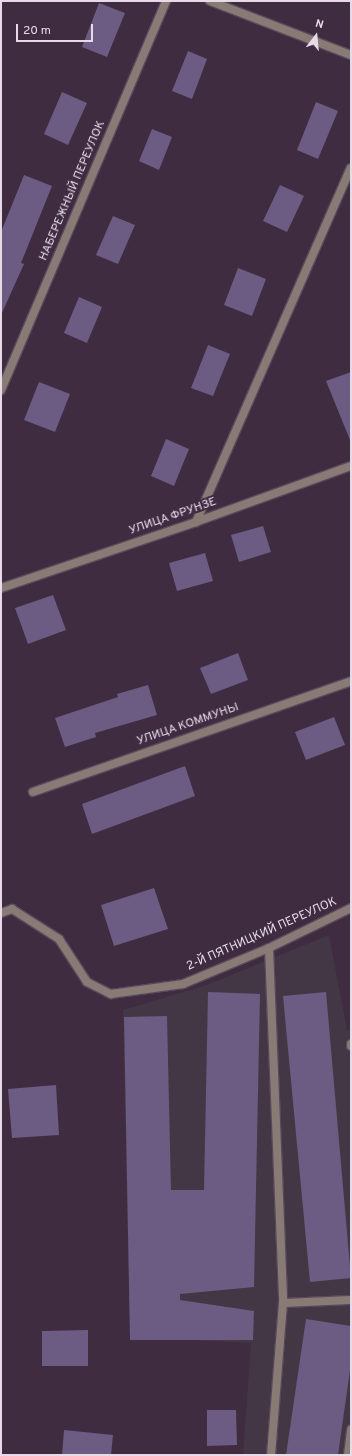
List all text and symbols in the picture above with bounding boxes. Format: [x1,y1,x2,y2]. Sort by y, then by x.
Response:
scale bar [18,16,95,42]
north arrow [296,16,336,56]
text: N [314,17,325,32]
text: 20 m [23,23,51,39]
street label: НАБЕРЕЖНЫЙ ПЕРЕУЛОК [37,119,109,263]
street label: УЛИЦА ФРУНЗЕ [127,495,219,539]
street label: УЛИЦА КОММУНЫ [135,701,241,749]
street label: 2-Й ПЯТНИЦКИЙ ПЕРЕУЛОК [185,895,339,975]

